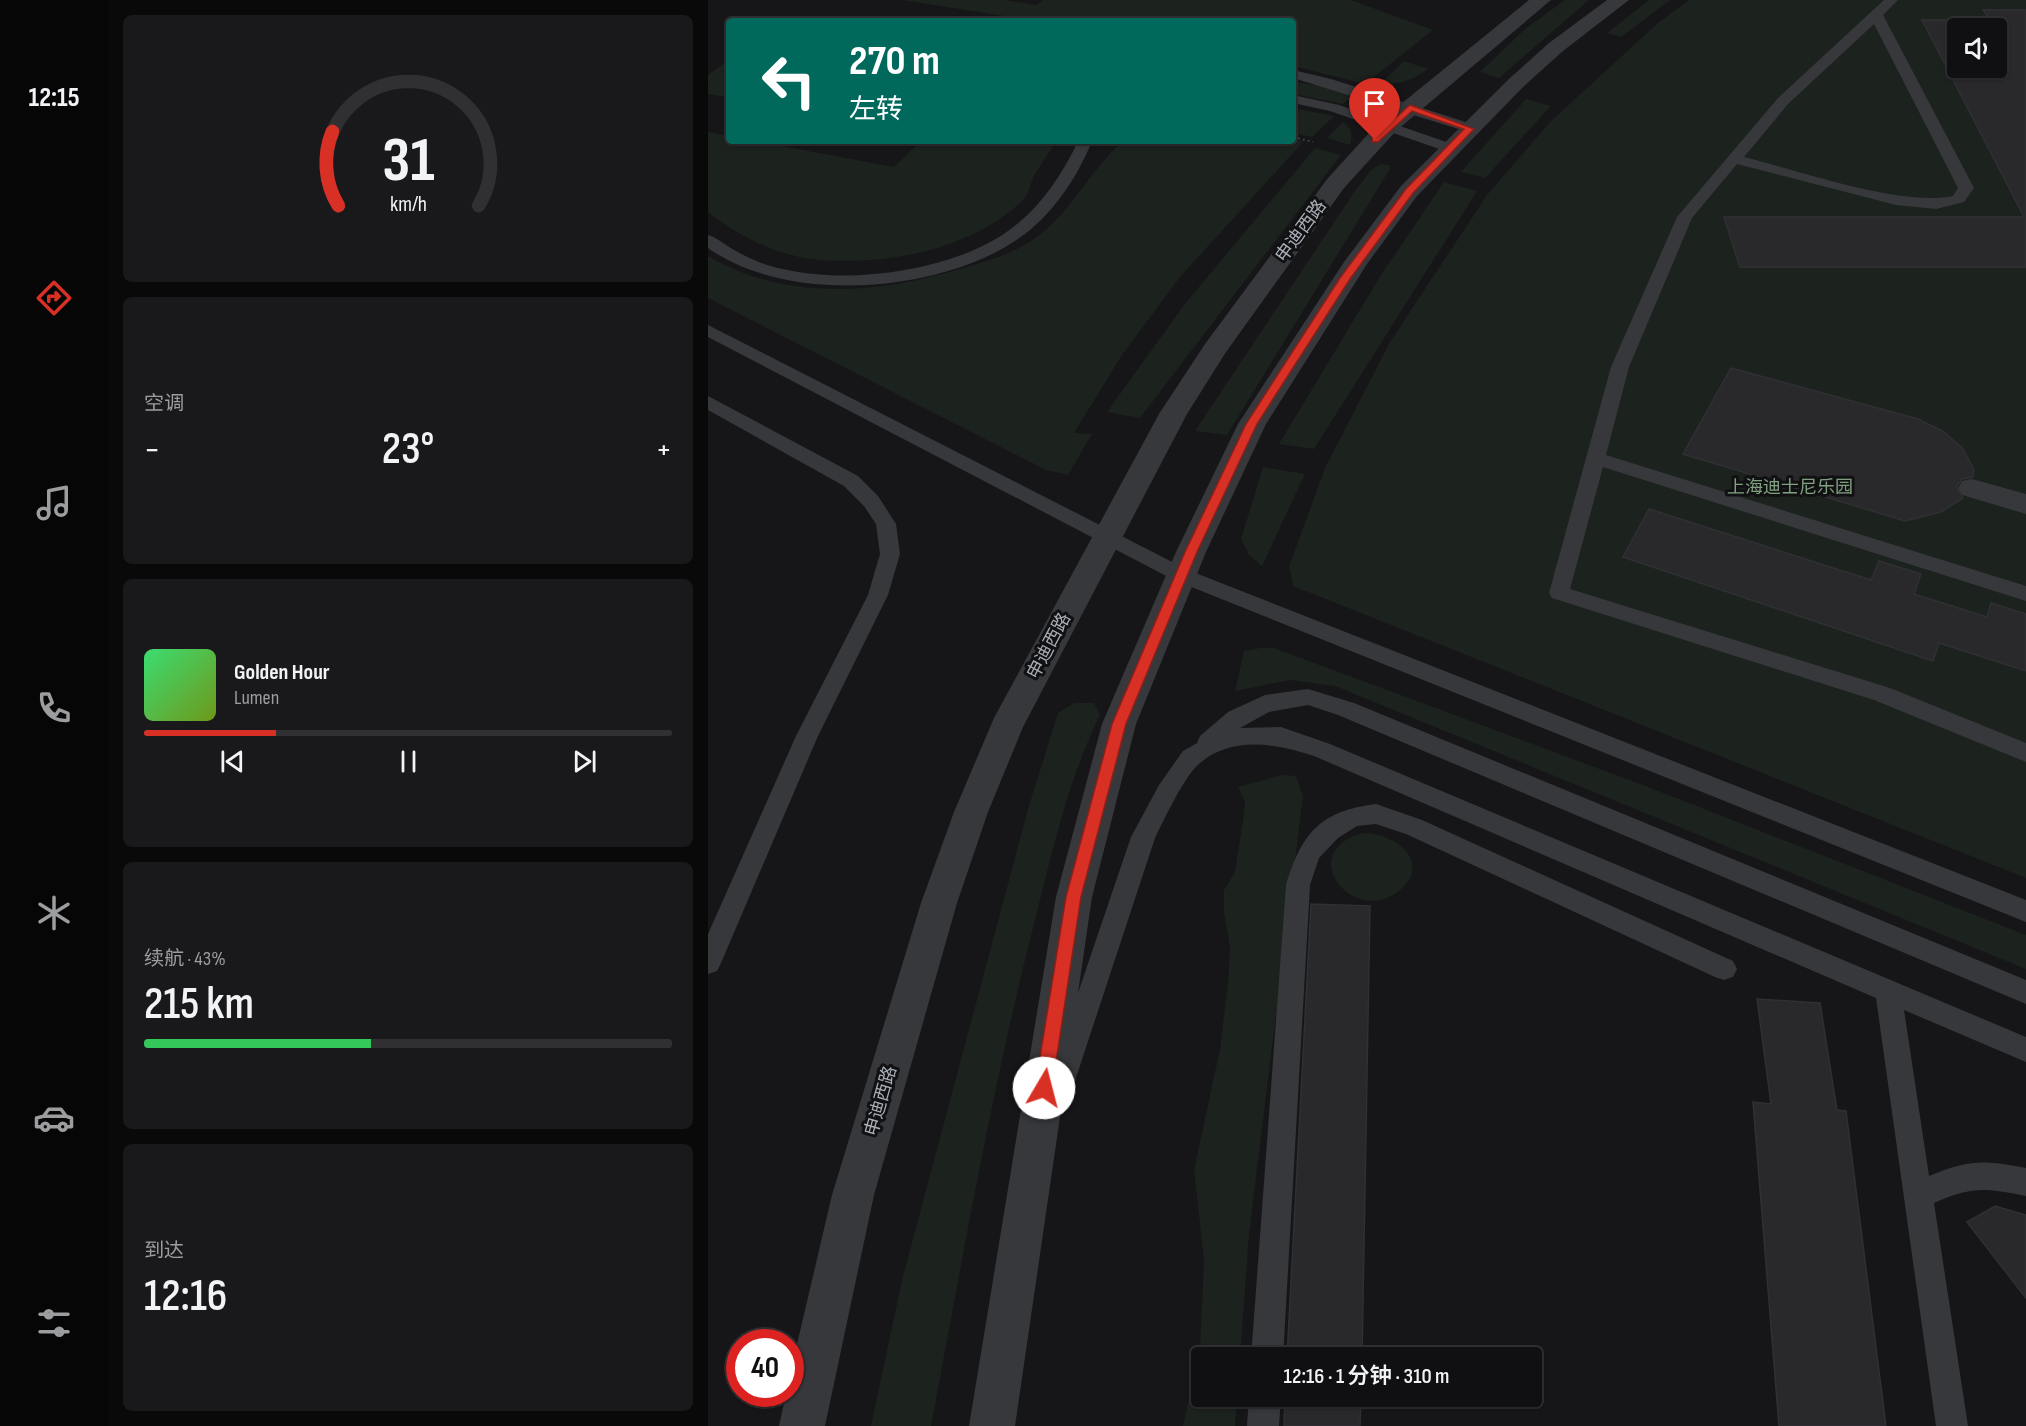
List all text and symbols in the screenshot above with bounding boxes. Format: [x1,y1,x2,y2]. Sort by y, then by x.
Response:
map controls [1947,18,2007,78]
button: sound [1947,18,2007,78]
text: 270 m [849,36,940,87]
icon: left [750,42,828,120]
pin [1349,78,1400,140]
text: 12:15 [28,82,80,114]
icon: arrive [1358,87,1391,120]
text: 左转 [849,94,903,126]
text: 31 [382,124,434,199]
text: km/h [389,192,427,217]
street label: 申迪西路 [1271,196,1331,266]
icon: directions [33,277,75,319]
text: 空调 [144,392,184,416]
text: 23° [382,422,434,477]
text: − [144,430,160,470]
text: + [656,430,672,470]
park label: 上海迪士尼乐园 [1727,477,1853,498]
icon: music [33,482,75,524]
street label: 申迪西路 [1023,609,1075,683]
text: Golden Hour [234,659,330,686]
text: Lumen [234,686,279,710]
icon: phone [33,687,75,729]
icon: previous [216,745,249,778]
icon: pause [392,745,425,778]
icon: next [568,745,601,778]
icon: climate [33,892,75,934]
text: 续航 · 43% [144,947,226,971]
text: 215 km [144,977,254,1032]
position arrow [1012,1056,1076,1120]
street label: 申迪西路 [861,1064,901,1138]
icon: car [33,1097,75,1139]
text: 到达 [144,1239,184,1263]
text: 12:16 [144,1269,227,1324]
icon: filters [33,1302,75,1344]
speed limit sign: 40 [726,1329,804,1407]
text: 12:16 · 1 分钟 · 310 m [1284,1363,1449,1390]

